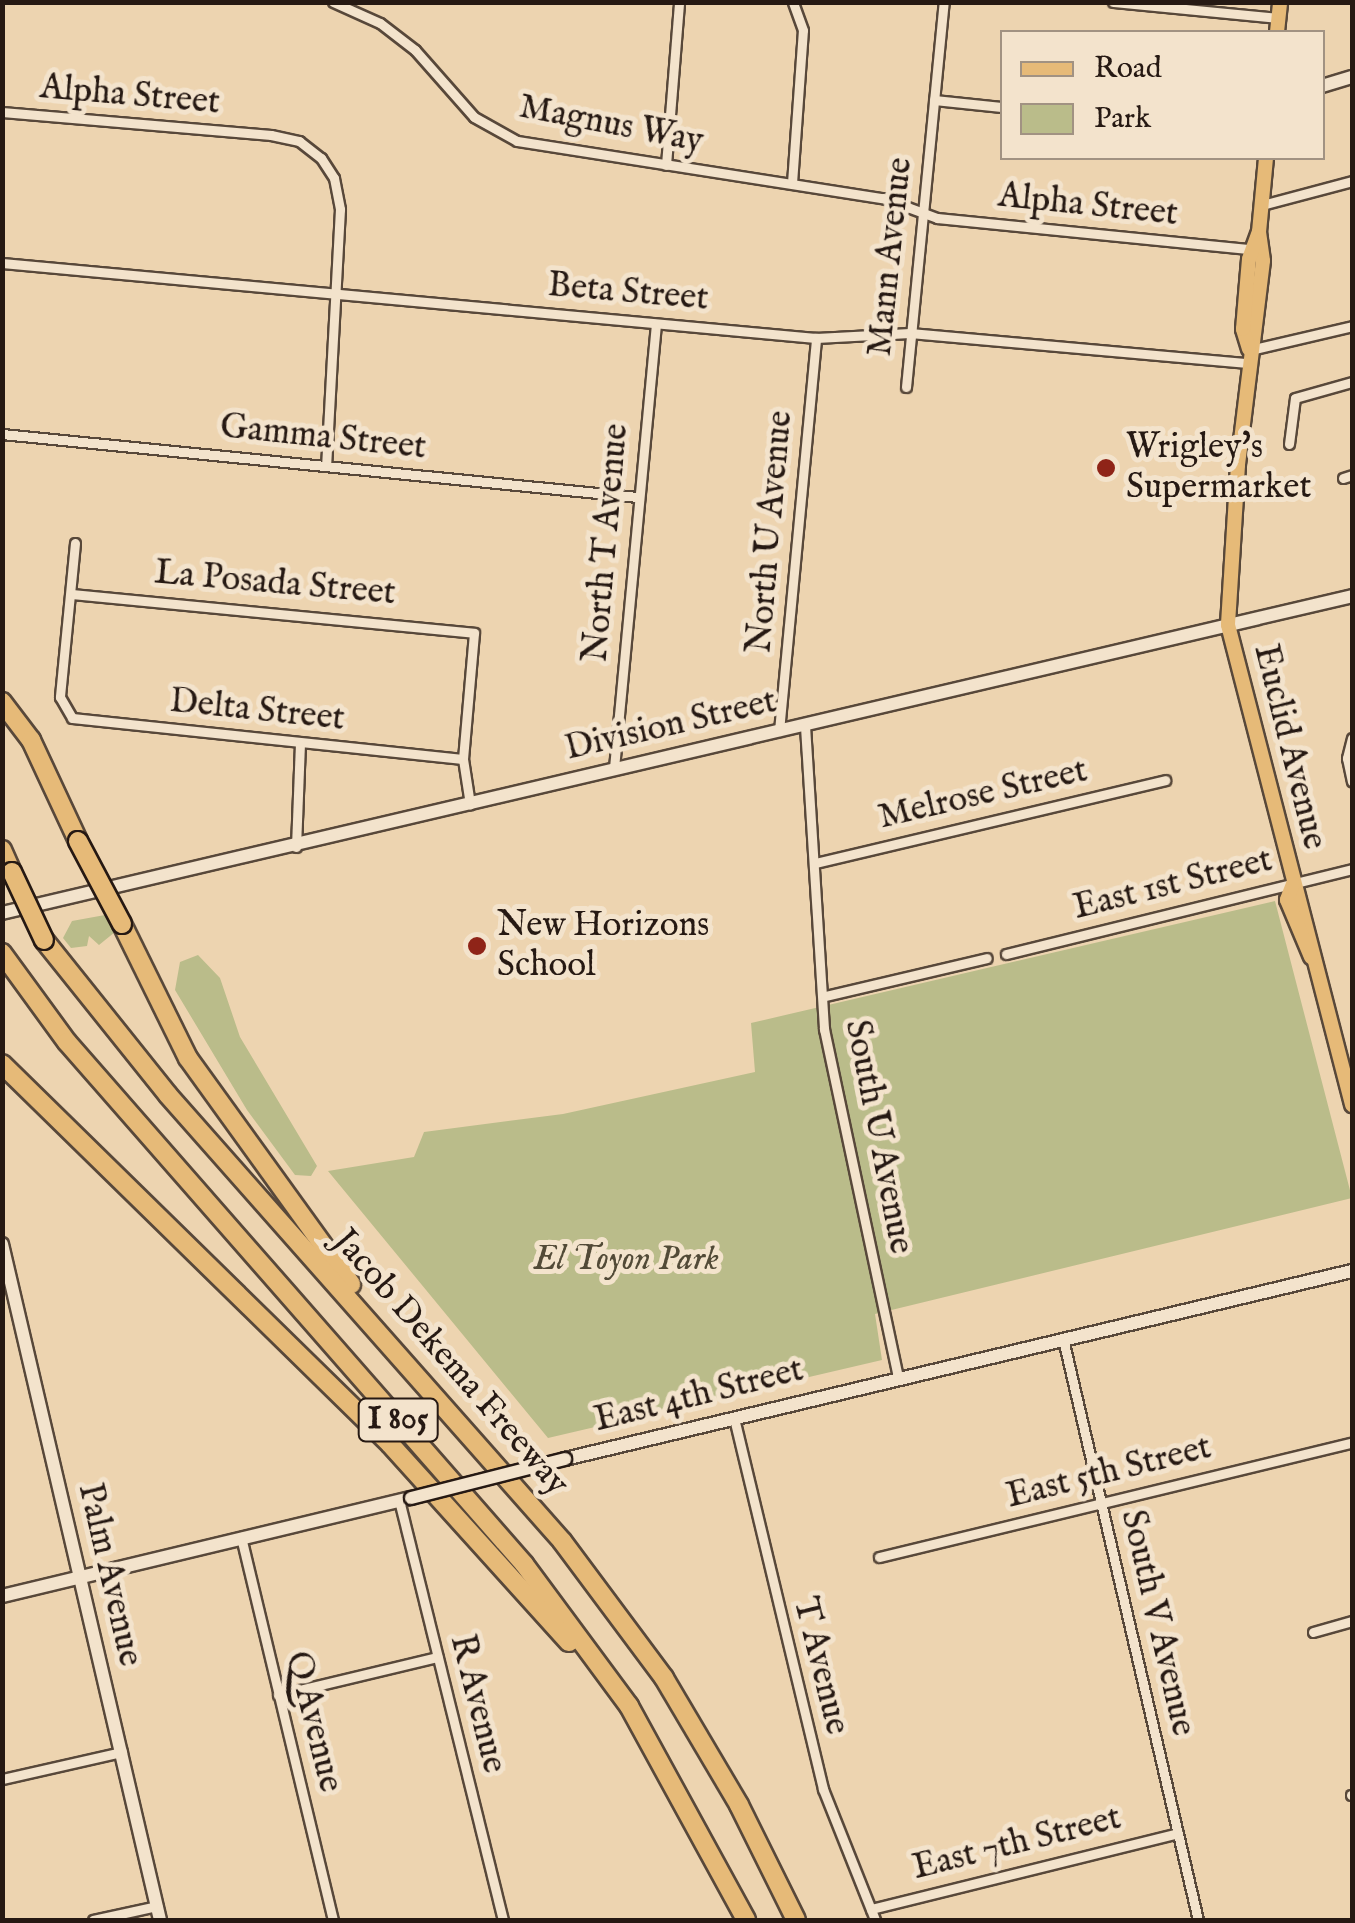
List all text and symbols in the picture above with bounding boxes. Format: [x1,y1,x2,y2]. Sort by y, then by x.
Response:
legend [1000,30,1325,160]
text: Road [1094,50,1162,88]
street label: Alpha Street [38,67,222,125]
street label: Magnus Way [515,87,707,163]
text: Park [1094,100,1151,138]
street label: Mann Avenue [860,155,922,359]
street label: Alpha Street [996,176,1180,236]
street label: Beta Street [546,265,710,321]
street label: Gamma Street [218,406,428,470]
street label: North U Avenue [739,409,803,655]
street label: North T Avenue [576,422,638,664]
place label: Wrigley's Supermarket [1126,427,1311,509]
marker: Wrigley's Supermarket [1095,457,1117,479]
street label: La Posada Street [153,553,397,615]
street label: Euclid Avenue [1243,640,1335,854]
street label: Delta Street [168,681,346,741]
street label: Division Street [561,681,781,771]
street label: Melrose Street [875,751,1091,839]
street label: East 1st Street [1069,840,1277,930]
place label: New Horizons School [497,905,709,987]
marker: New Horizons School [466,935,488,957]
street label: South U Avenue [835,1017,921,1257]
street label: Jacob Dekema Freeway [323,1221,577,1505]
park label: El Toyon Park [533,1239,719,1281]
street label: East 4th Street [590,1350,808,1442]
road number: I 805 [356,1393,440,1447]
street label: East 5th Street [1002,1427,1216,1519]
street label: Palm Avenue [68,1479,150,1671]
street label: South V Avenue [1111,1506,1203,1740]
street label: T Avenue [783,1593,857,1739]
street label: R Avenue [440,1630,514,1778]
street label: Q Avenue [275,1647,351,1797]
street label: East 7th Street [909,1798,1125,1890]

